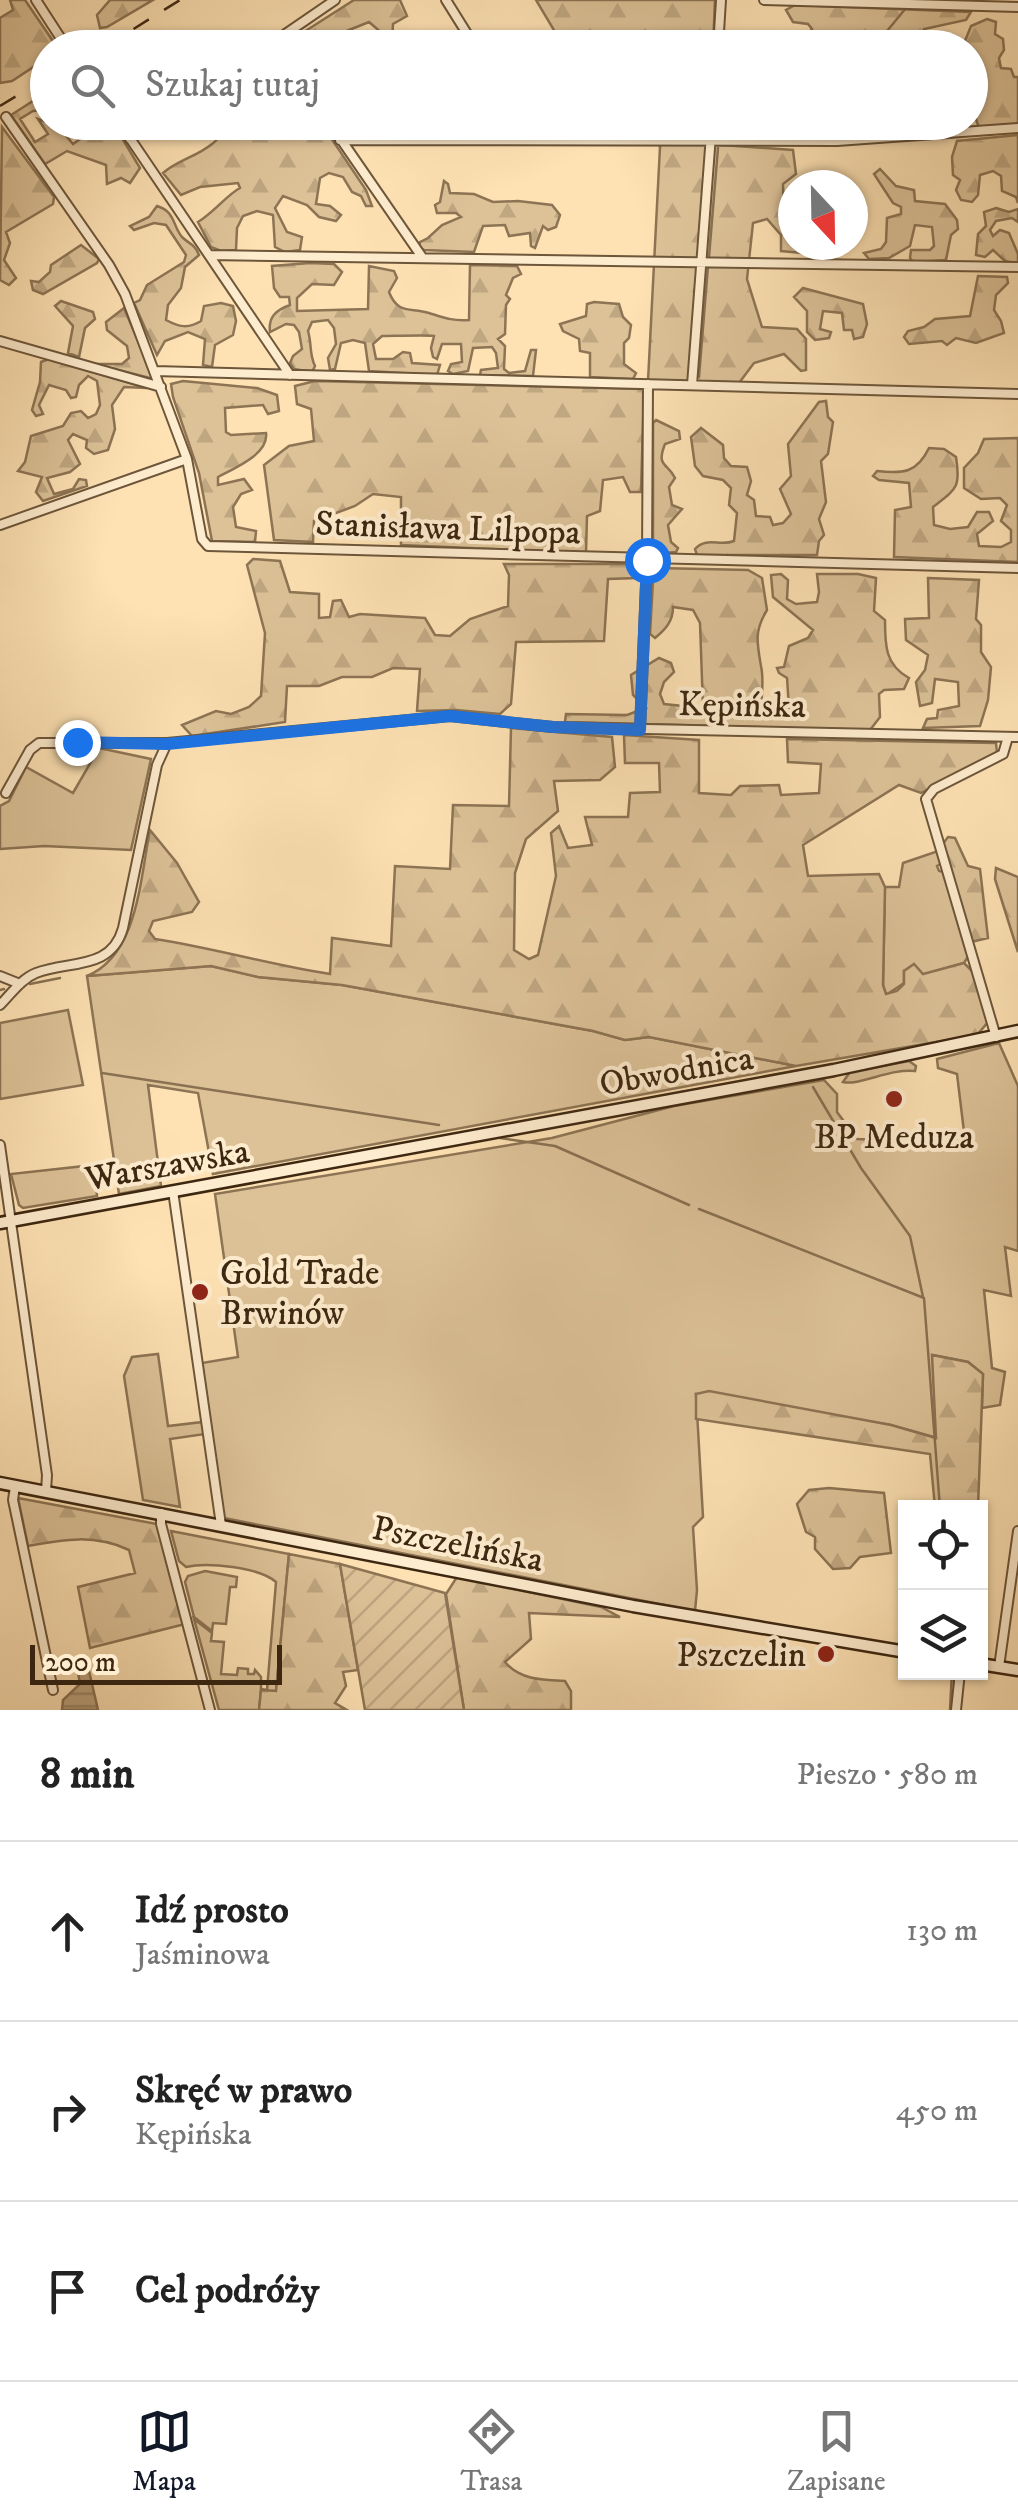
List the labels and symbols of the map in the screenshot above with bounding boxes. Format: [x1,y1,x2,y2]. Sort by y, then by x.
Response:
north arrow [778,170,868,260]
street label: Stanisława Lilpopa [315,502,581,556]
route start [625,538,671,584]
street label: Kępińska [678,683,806,729]
route end [55,720,101,766]
street label: Obwodnica [596,1037,757,1107]
marker: BP Meduza [883,1088,905,1110]
place label: BP Meduza [814,1116,974,1160]
street label: Warszawska [81,1130,253,1202]
place label: Gold Trade Brwinów [220,1252,380,1336]
marker: Gold Trade Brwinów [189,1281,211,1303]
street label: Pszczelińska [368,1507,547,1583]
place label: Pszczelin [677,1634,806,1678]
scale bar [30,1640,282,1684]
marker: Pszczelin [815,1643,837,1665]

